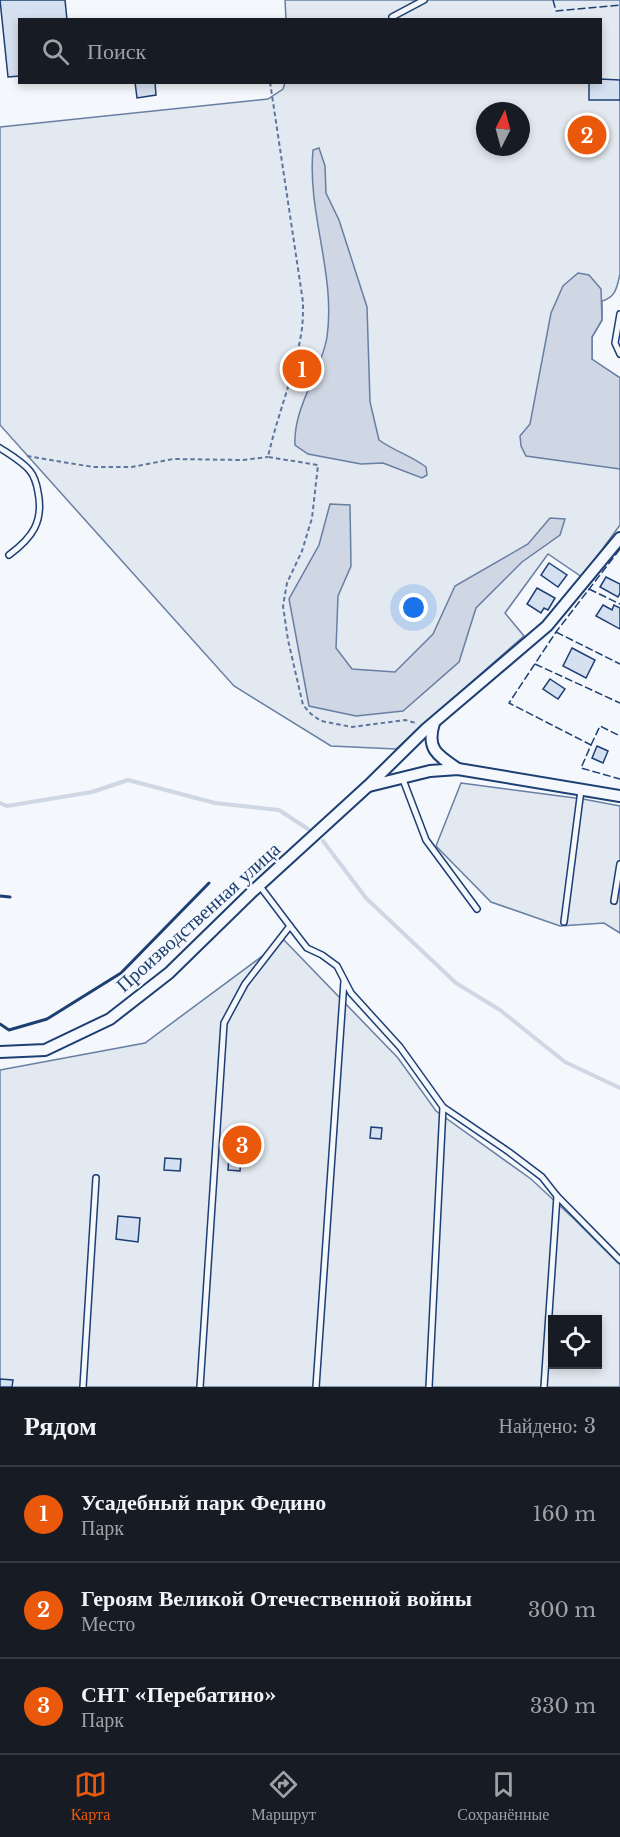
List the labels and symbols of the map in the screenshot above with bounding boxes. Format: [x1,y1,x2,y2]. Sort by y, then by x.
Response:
north arrow [476,102,530,156]
pin: 2 [568,112,606,158]
pin: 1 [282,346,322,392]
your location [399,593,428,622]
street label: Производственная улица [111,837,285,997]
pin: 3 [222,1122,262,1168]

